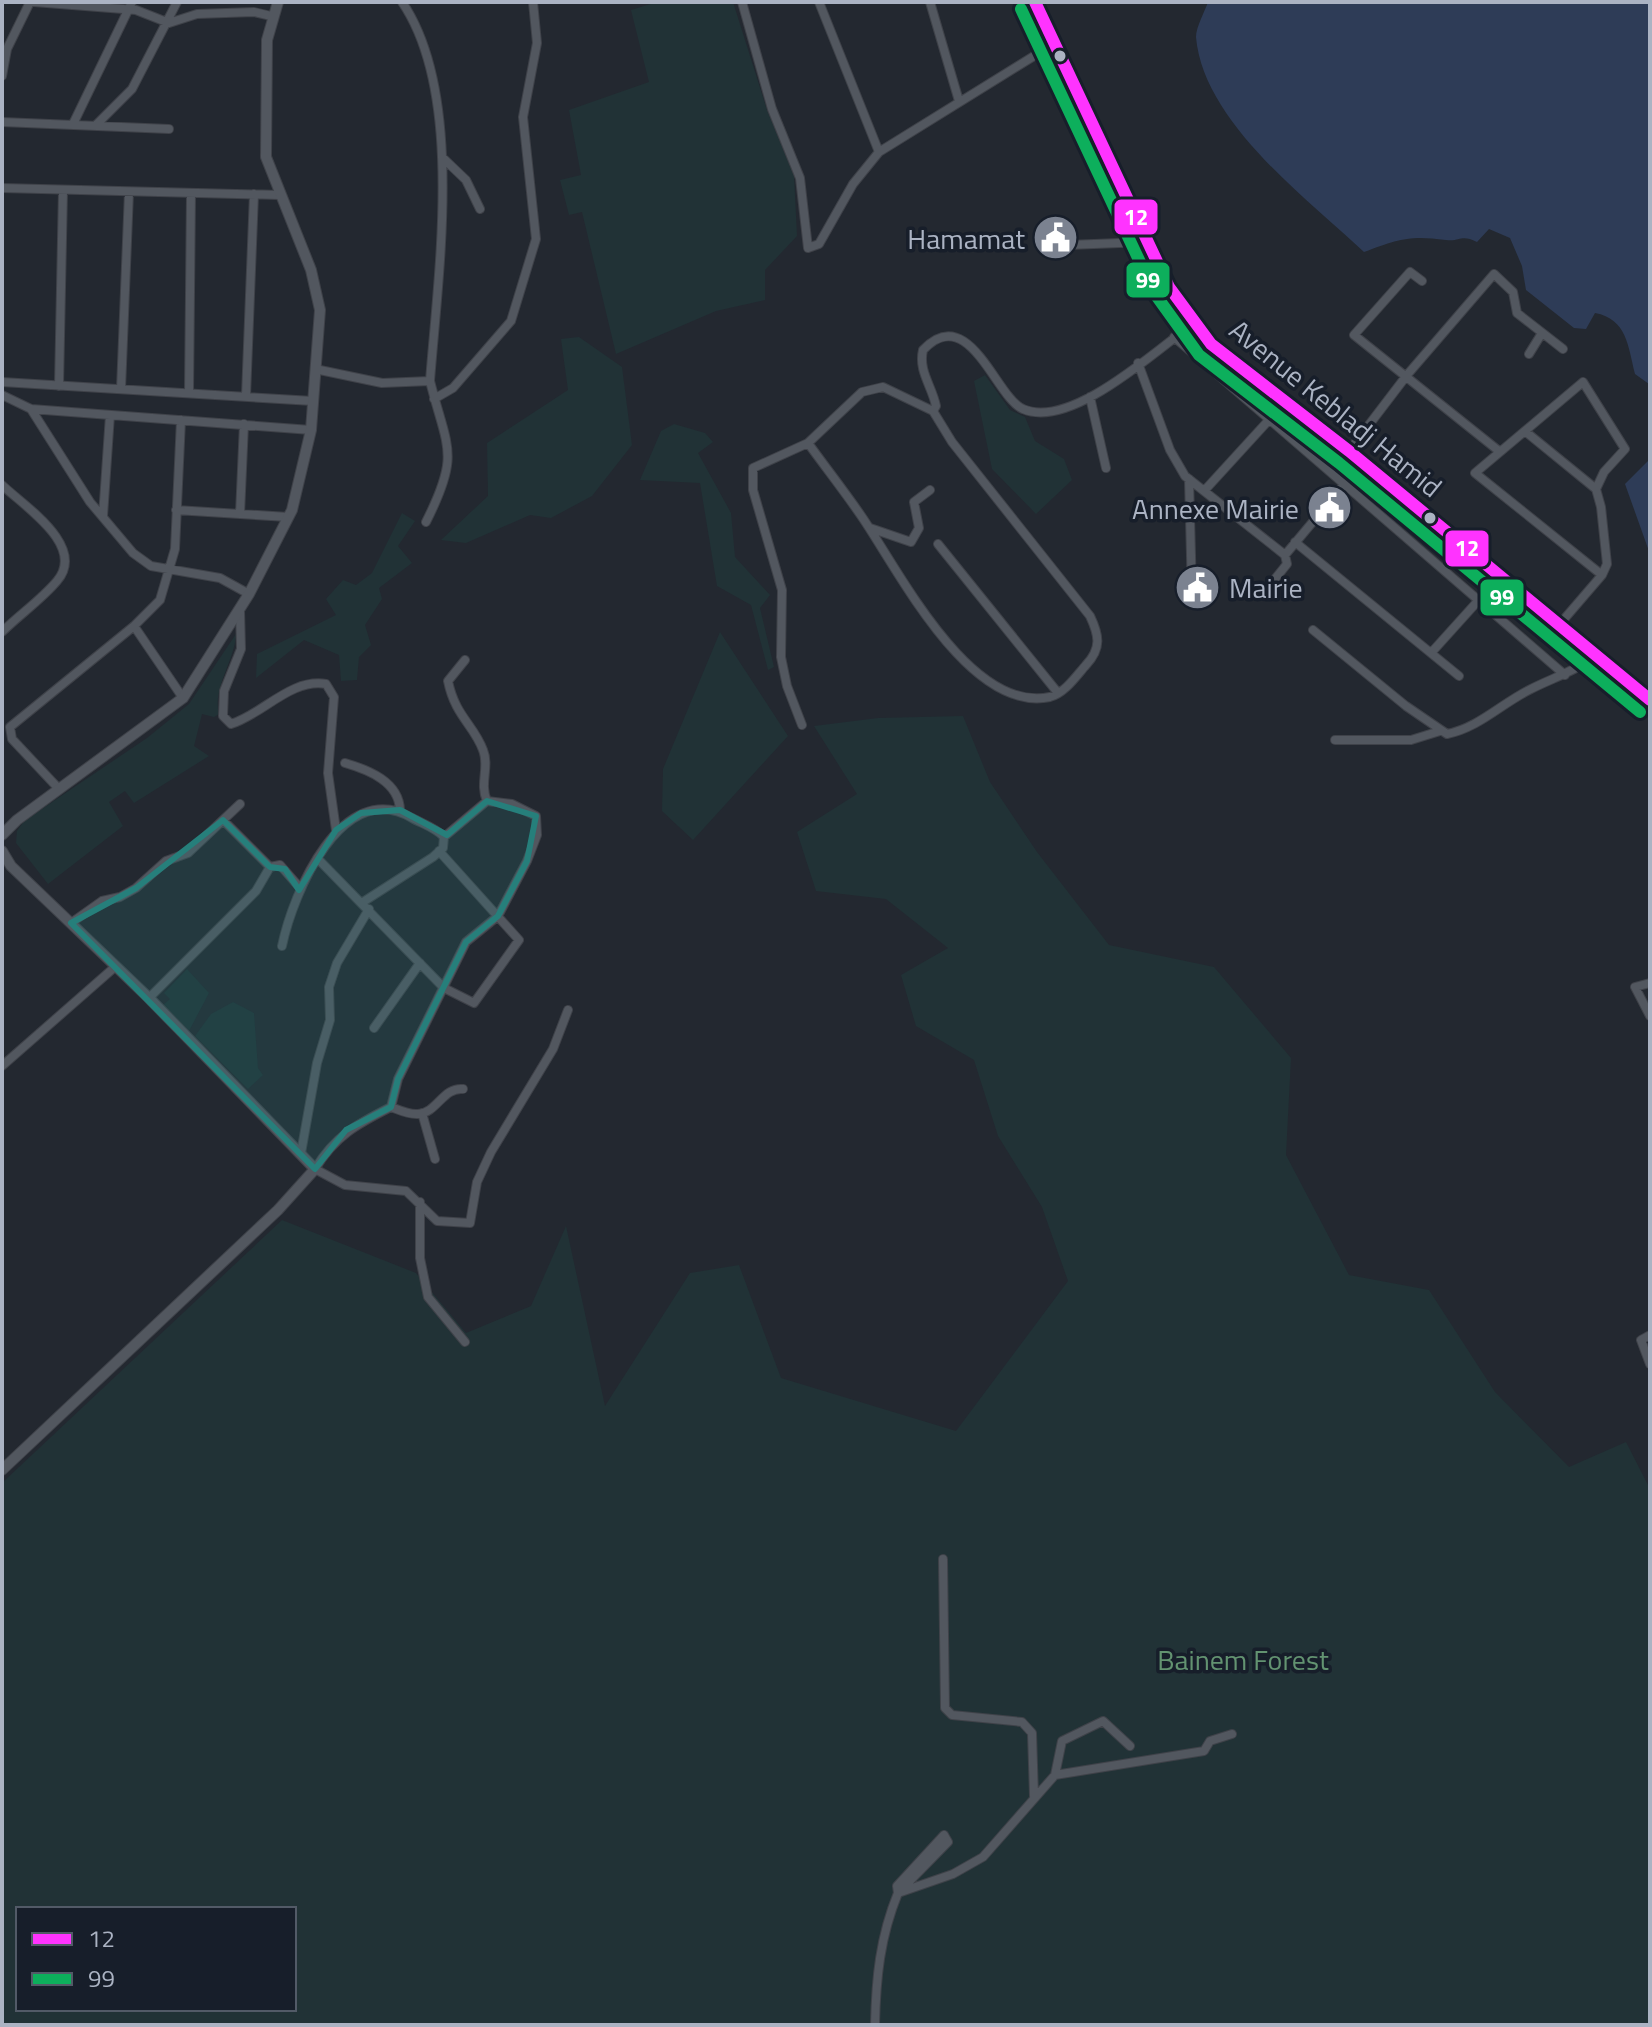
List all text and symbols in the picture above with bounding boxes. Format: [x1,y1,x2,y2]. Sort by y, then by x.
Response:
unlabelled marker [1052,48,1068,64]
line badge: 12 [1113,198,1159,236]
text: 12 [1124,200,1148,234]
public building icon: Hamamat [1032,214,1080,262]
place label: Hamamat [907,217,1025,260]
line badge: 99 [1125,261,1171,299]
text: 99 [1136,263,1160,297]
street label: Avenue Kebladj Hamid [1220,309,1452,507]
public building icon: Annexe Mairie [1306,484,1354,532]
place label: Annexe Mairie [1132,487,1299,530]
unlabelled marker [1422,510,1438,526]
line badge: 12 [1444,529,1490,568]
text: 12 [1455,531,1479,565]
public building icon: Mairie [1174,563,1222,611]
place label: Mairie [1229,566,1303,609]
line badge: 99 [1479,578,1525,617]
text: 99 [1490,580,1514,614]
park label: Bainem Forest [1157,1638,1329,1681]
legend [16,1907,296,2011]
text: 12 [88,1920,115,1956]
text: 99 [88,1960,115,1996]

